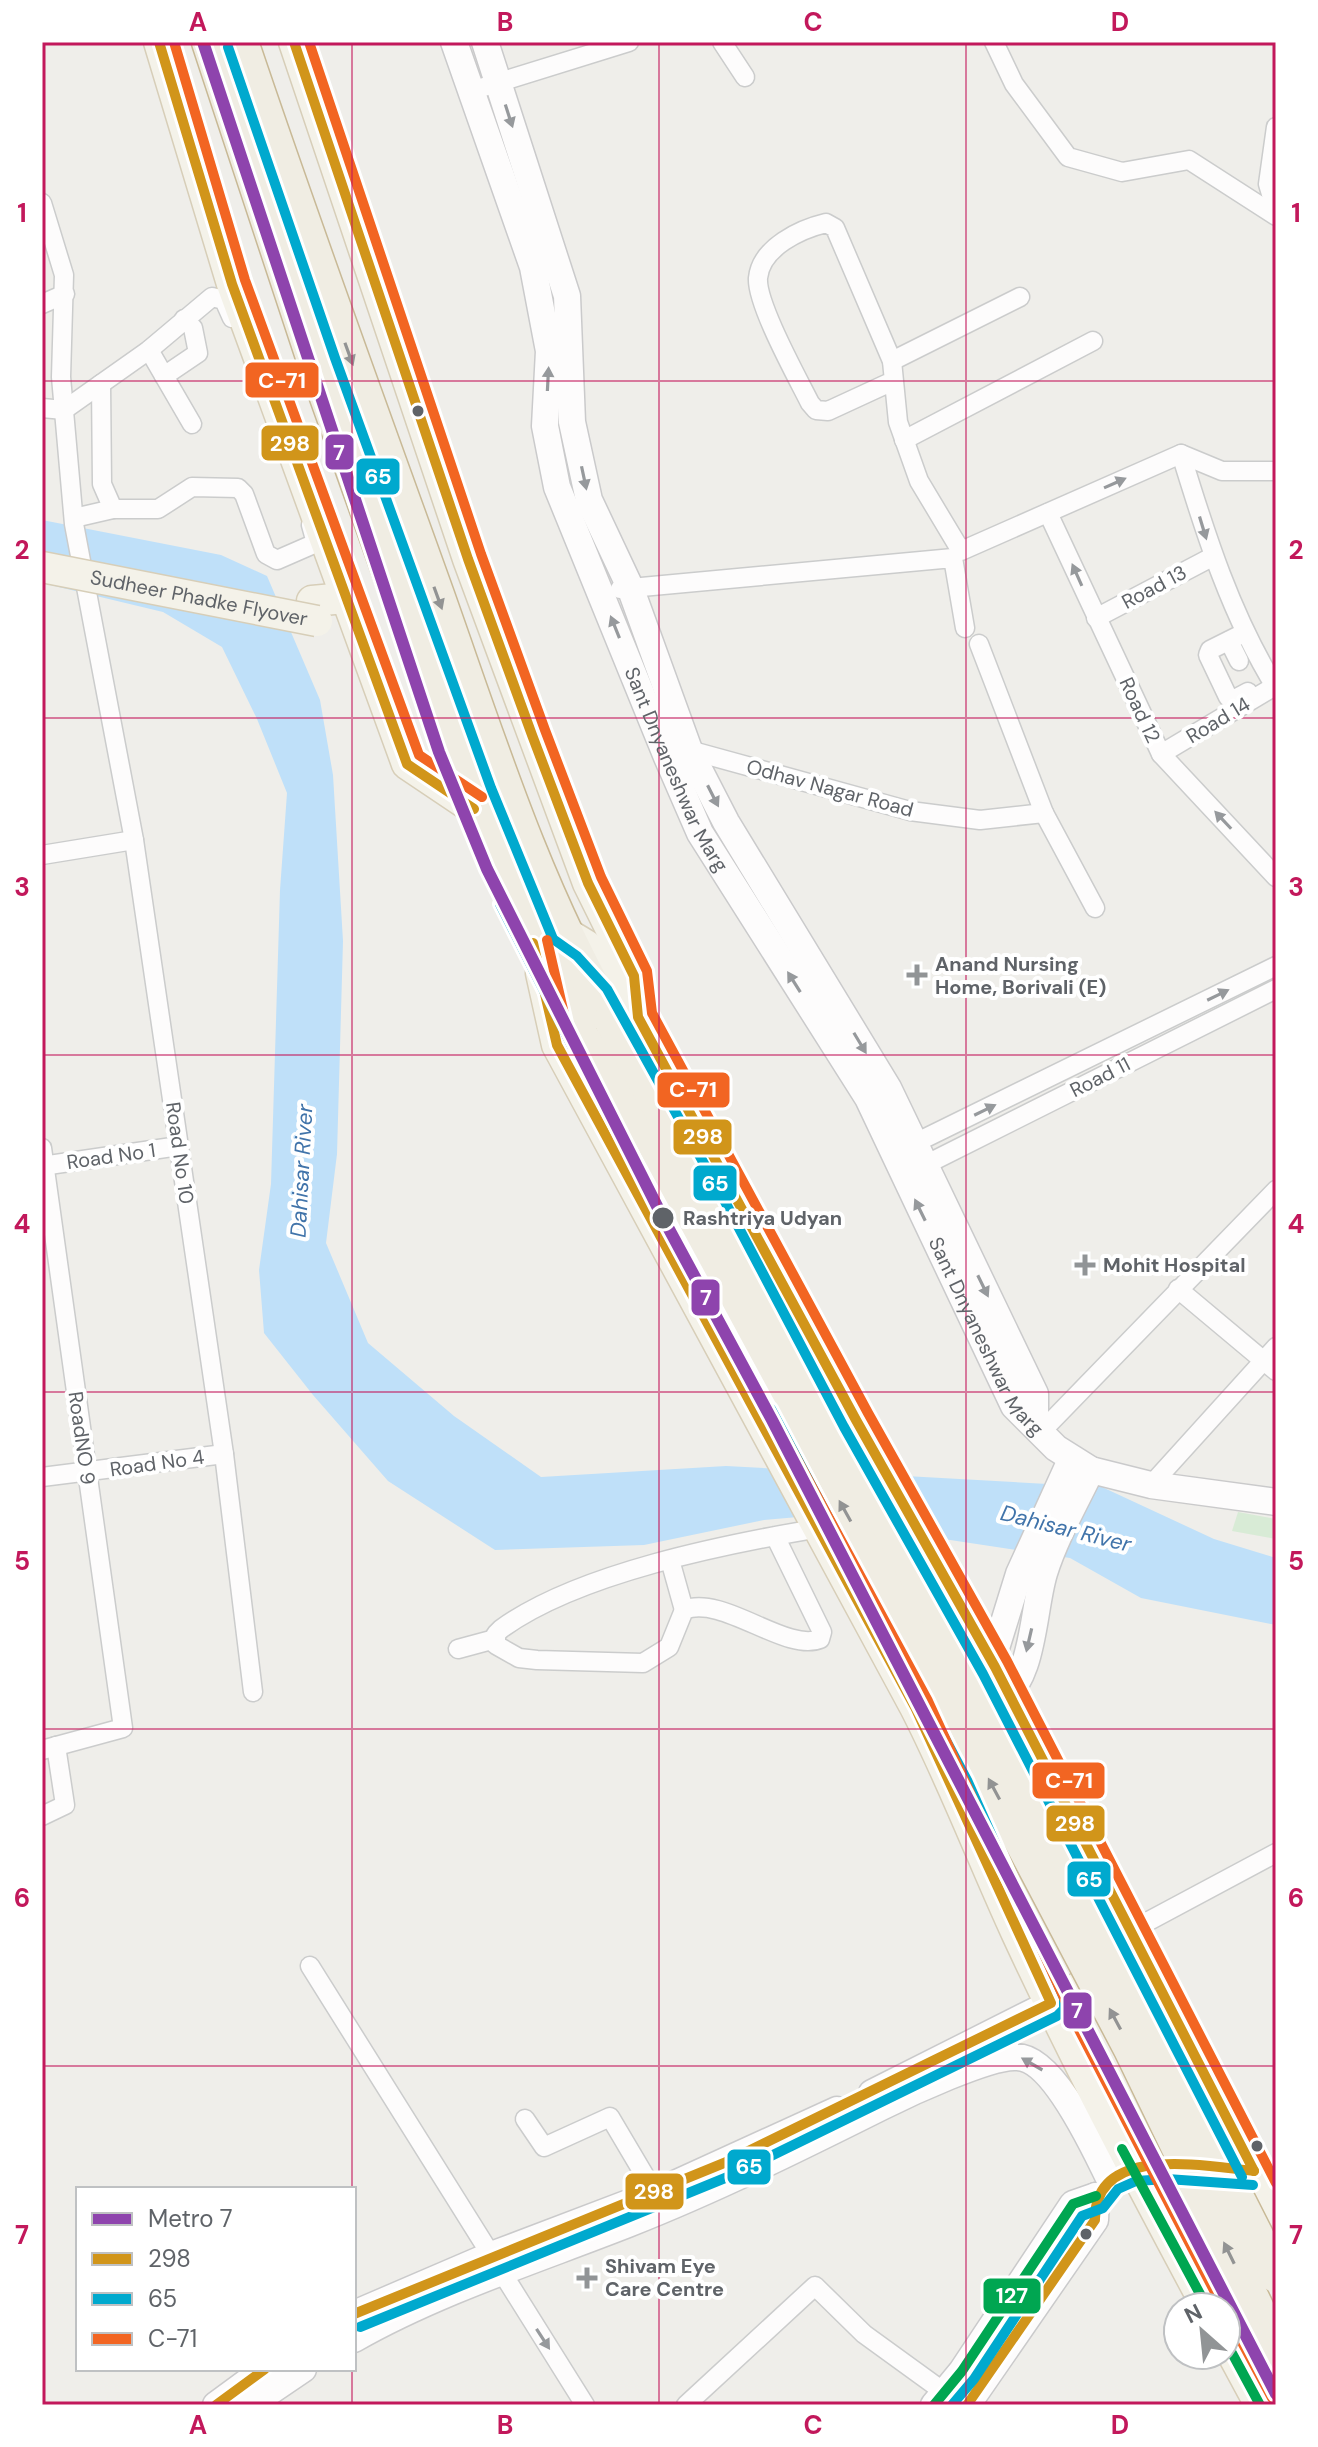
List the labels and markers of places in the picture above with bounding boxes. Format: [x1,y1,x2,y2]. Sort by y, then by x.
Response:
unlabelled marker [410,403,426,419]
place label: Anand Nursing Home, Borivali (E) [935,951,1106,1000]
marker: Anand Nursing Home, Borivali (E) [906,964,928,986]
marker: Rashtriya Udyan [650,1205,676,1231]
place label: Rashtriya Udyan [683,1205,842,1231]
place label: Mohit Hospital [1103,1252,1246,1278]
marker: Mohit Hospital [1074,1254,1096,1276]
unlabelled marker [1249,2138,1265,2154]
unlabelled marker [1078,2226,1094,2242]
place label: Shivam Eye Care Centre [605,2253,724,2302]
marker: Shivam Eye Care Centre [576,2267,598,2289]

